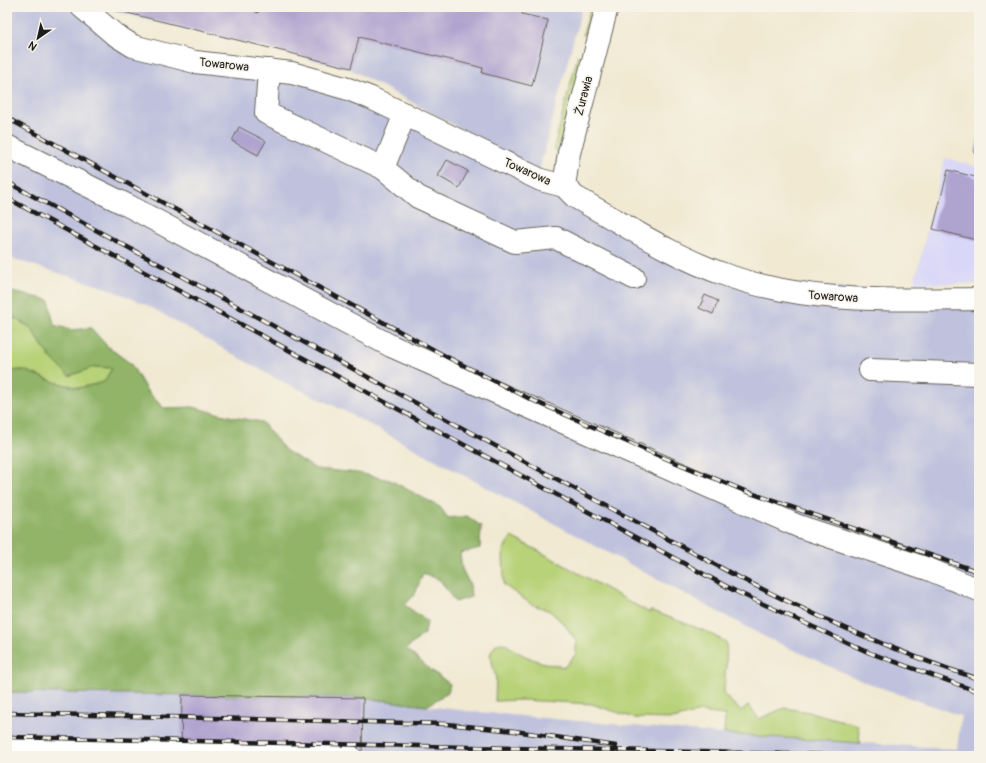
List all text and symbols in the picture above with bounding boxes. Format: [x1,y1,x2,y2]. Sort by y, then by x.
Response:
north arrow [18,18,58,58]
text: N [26,38,39,53]
street label: Towarowa [198,55,250,75]
street label: Żurawia [571,74,597,117]
street label: Towarowa [501,155,553,189]
street label: Towarowa [807,288,859,306]

